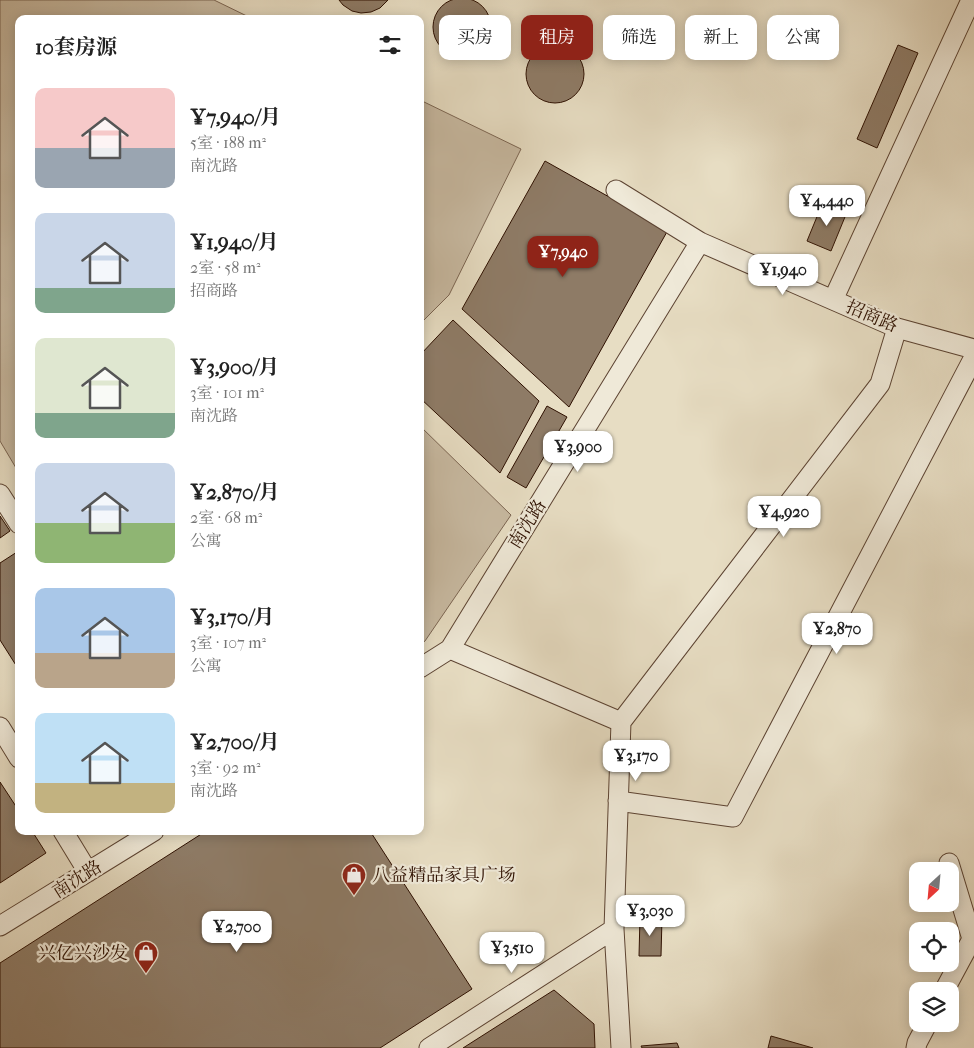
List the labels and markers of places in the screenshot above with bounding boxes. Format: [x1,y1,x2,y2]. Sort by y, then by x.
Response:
pin: ¥4,440 [786,184,868,227]
pin: ¥7,940 [522,236,604,278]
pin: ¥1,940 [742,254,824,296]
pin: ¥3,900 [537,430,619,473]
pin: ¥4,920 [743,496,825,538]
pin: ¥2,870 [796,612,878,655]
pin: ¥3,170 [595,740,677,782]
shop icon: 八益精品家具广场 [341,862,367,896]
place label: 八益精品家具广场 [372,865,516,886]
pin: ¥3,030 [609,894,691,937]
pin: ¥2,700 [196,910,278,953]
pin: ¥3,510 [471,932,553,974]
shop icon: 兴亿兴沙发 [133,940,159,974]
place label: 兴亿兴沙发 [38,943,128,964]

